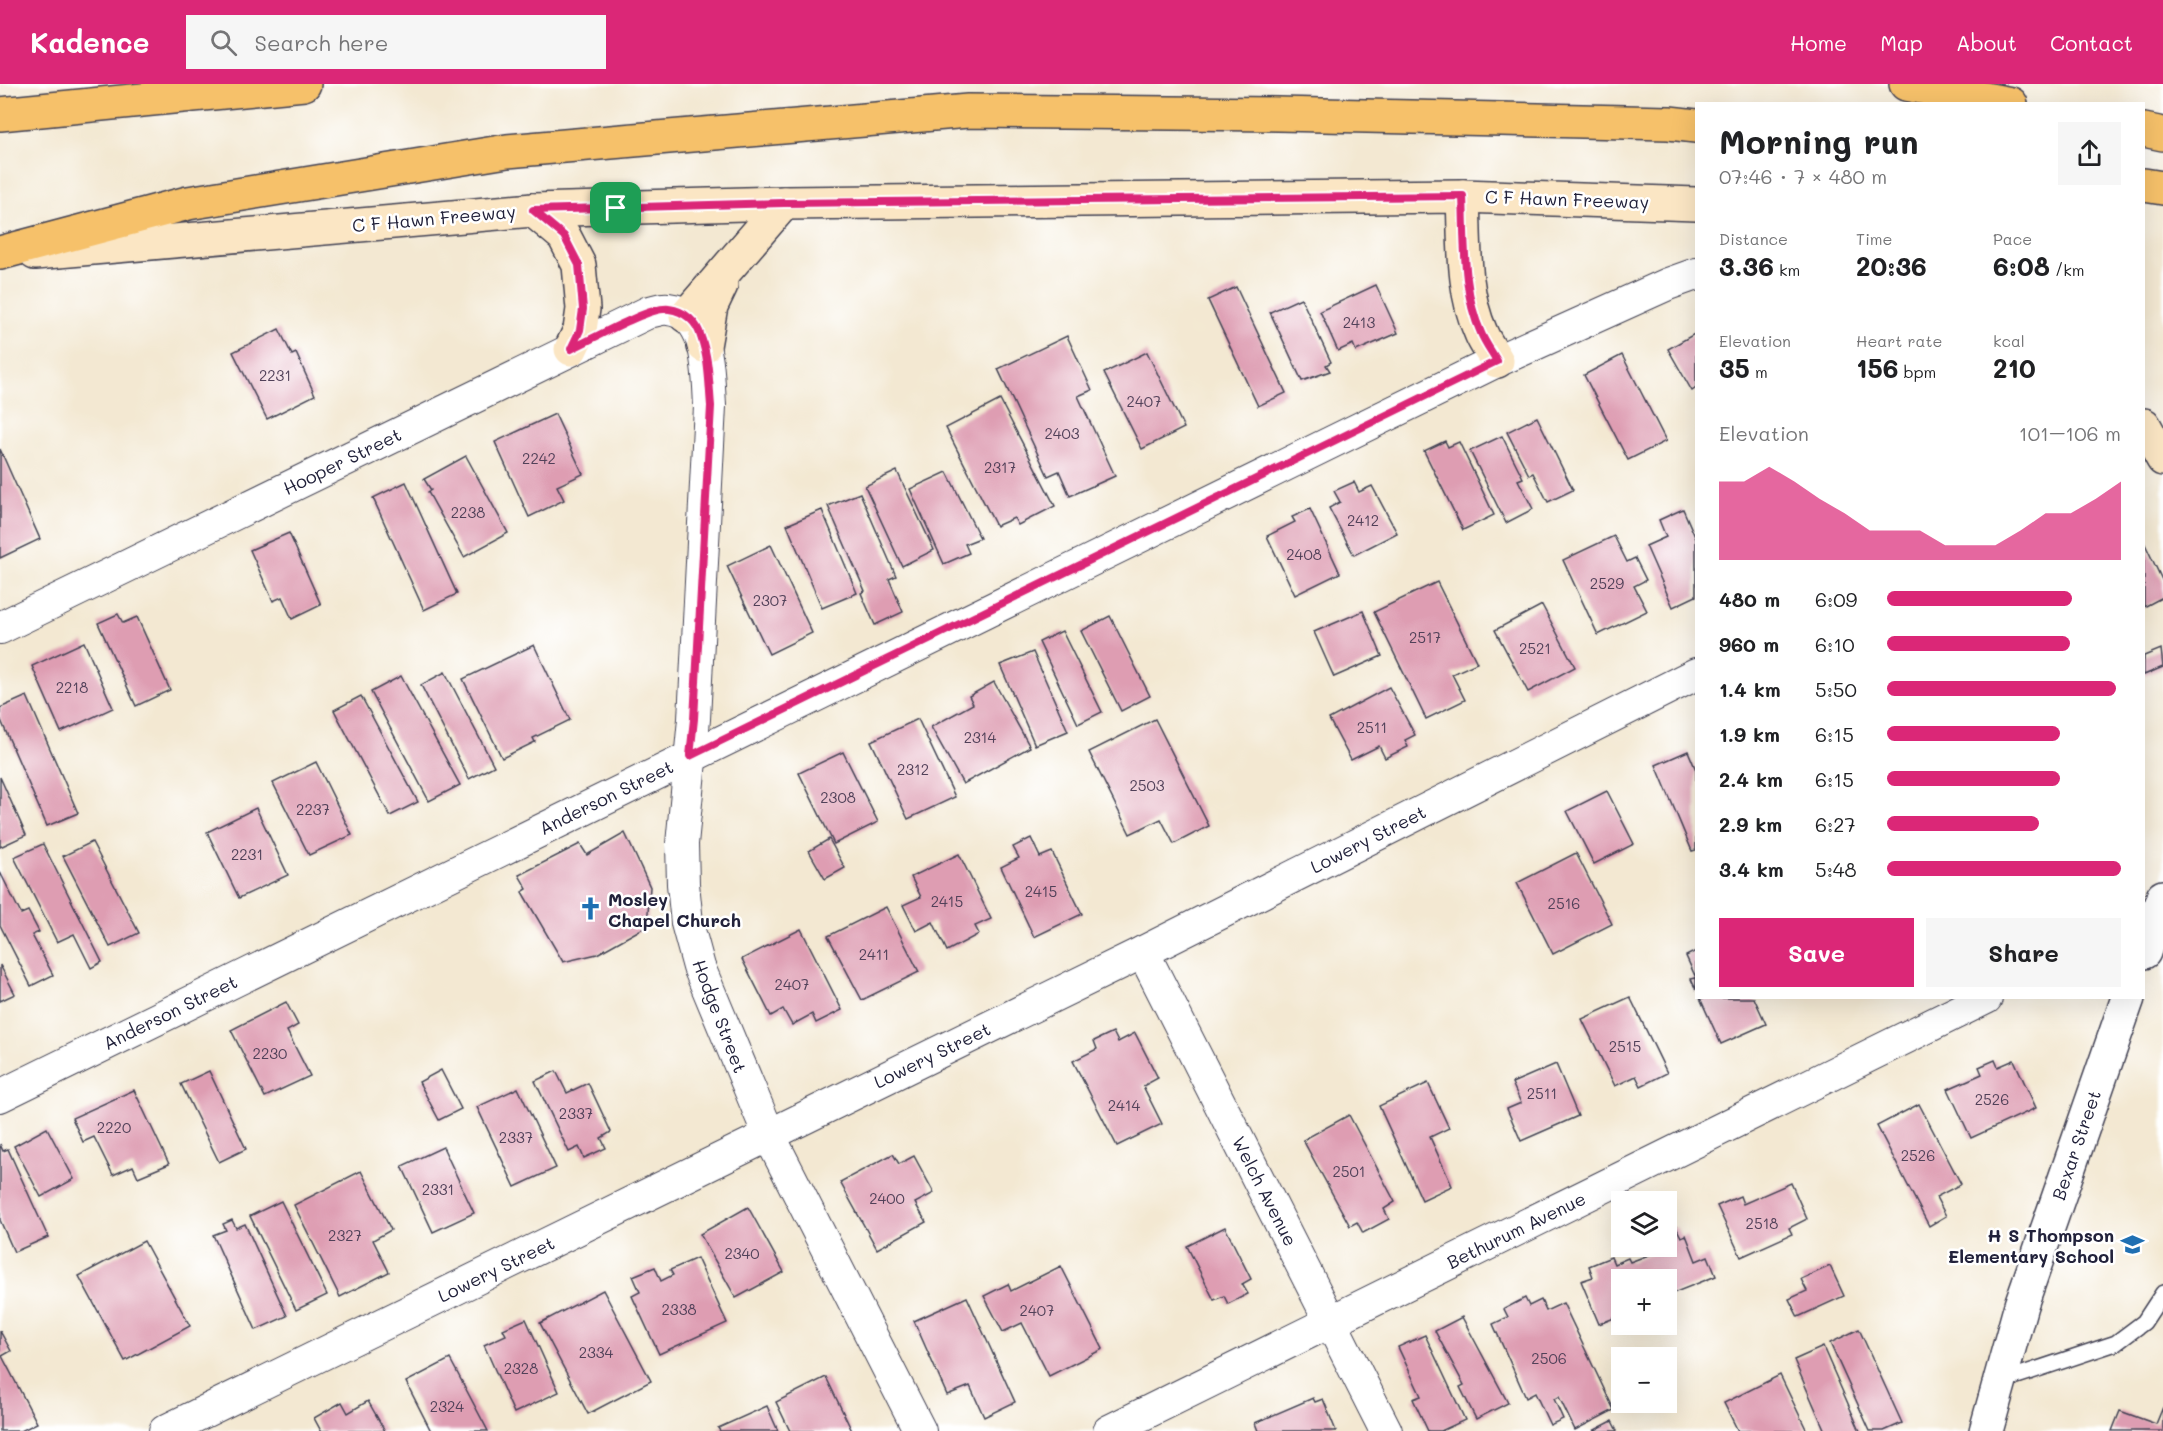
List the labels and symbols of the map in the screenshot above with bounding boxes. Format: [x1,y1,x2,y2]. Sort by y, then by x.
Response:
pin [590,182,641,233]
street label: C F Hawn Freeway [1485,184,1649,214]
street label: C F Hawn Freeway [351,199,517,237]
house number: 2413 [1343,312,1376,332]
house number: 2231 [259,365,291,385]
house number: 2407 [1127,391,1161,411]
street label: Hooper Street [279,422,405,500]
house number: 2403 [1044,423,1080,443]
house number: 2242 [522,448,556,468]
house number: 2317 [984,457,1016,477]
house number: 2238 [451,502,485,522]
house number: 2412 [1347,510,1379,530]
house number: 2408 [1286,544,1322,564]
house number: 2529 [1590,573,1624,593]
house number: 2307 [753,590,787,610]
house number: 2517 [1409,627,1441,647]
house number: 2521 [1519,638,1551,658]
house number: 2218 [56,677,88,697]
house number: 2511 [1357,717,1387,737]
house number: 2314 [964,727,997,747]
street label: Anderson Street [535,754,677,840]
house number: 2312 [897,759,929,779]
house number: 2503 [1129,775,1165,795]
house number: 2308 [820,787,856,807]
house number: 2237 [296,799,330,819]
street label: Lowery Street [1306,800,1430,878]
house number: 2231 [231,844,263,864]
house number: 2415 [1025,881,1057,901]
place label: Mosley Chapel Church [608,887,741,932]
house number: 2415 [931,891,963,911]
house number: 2516 [1548,893,1580,913]
church icon: Mosley Chapel Church [577,896,603,922]
house number: 2411 [859,944,889,964]
street label: Hodge Street [687,956,753,1076]
street label: Anderson Street [99,969,241,1055]
house number: 2407 [775,974,809,994]
street label: Lowery Street [870,1016,994,1094]
house number: 2515 [1609,1036,1641,1056]
house number: 2230 [253,1043,287,1063]
house number: 2511 [1527,1083,1557,1103]
street label: Bexar Street [2046,1087,2106,1203]
house number: 2526 [1975,1089,2009,1109]
house number: 2414 [1108,1095,1141,1115]
house number: 2337 [559,1103,593,1123]
house number: 2220 [97,1117,131,1137]
house number: 2337 [499,1127,533,1147]
street label: Welch Avenue [1227,1132,1303,1250]
house number: 2526 [1901,1145,1935,1165]
house number: 2501 [1332,1161,1366,1181]
house number: 2331 [422,1179,454,1199]
street label: Bethurum Avenue [1443,1186,1589,1274]
house number: 2400 [869,1188,905,1208]
house number: 2518 [1746,1213,1778,1233]
place label: H S Thompson Elementary School [1948,1223,2114,1268]
house number: 2327 [328,1225,362,1245]
street label: Lowery Street [434,1230,558,1308]
school or university icon: H S Thompson Elementary School [2119,1232,2145,1258]
house number: 2340 [724,1243,760,1263]
house number: 2338 [661,1299,697,1319]
house number: 2407 [1020,1300,1054,1320]
house number: 2334 [579,1342,614,1362]
house number: 2506 [1531,1348,1567,1368]
house number: 2328 [504,1358,538,1378]
house number: 2324 [430,1396,464,1416]

